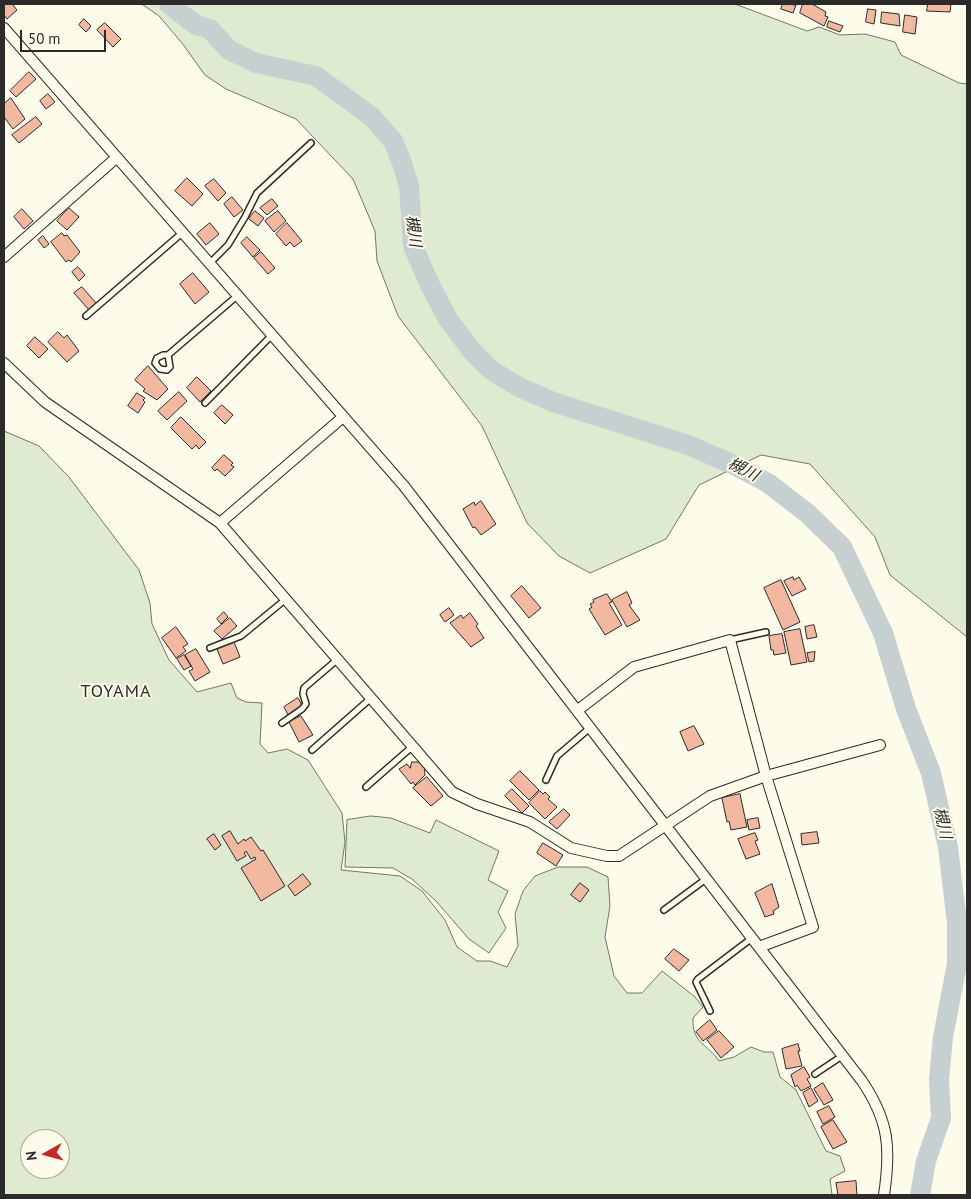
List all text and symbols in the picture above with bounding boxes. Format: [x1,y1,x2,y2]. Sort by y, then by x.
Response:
scale bar [22,20,109,52]
text: 50 m [28,29,61,48]
water label: 槻川 [402,214,424,248]
water label: 槻川 [724,454,762,486]
district label: TOYAMA [80,681,152,703]
water label: 槻川 [929,805,955,841]
north arrow [20,1129,70,1179]
text: N [22,1150,41,1161]

